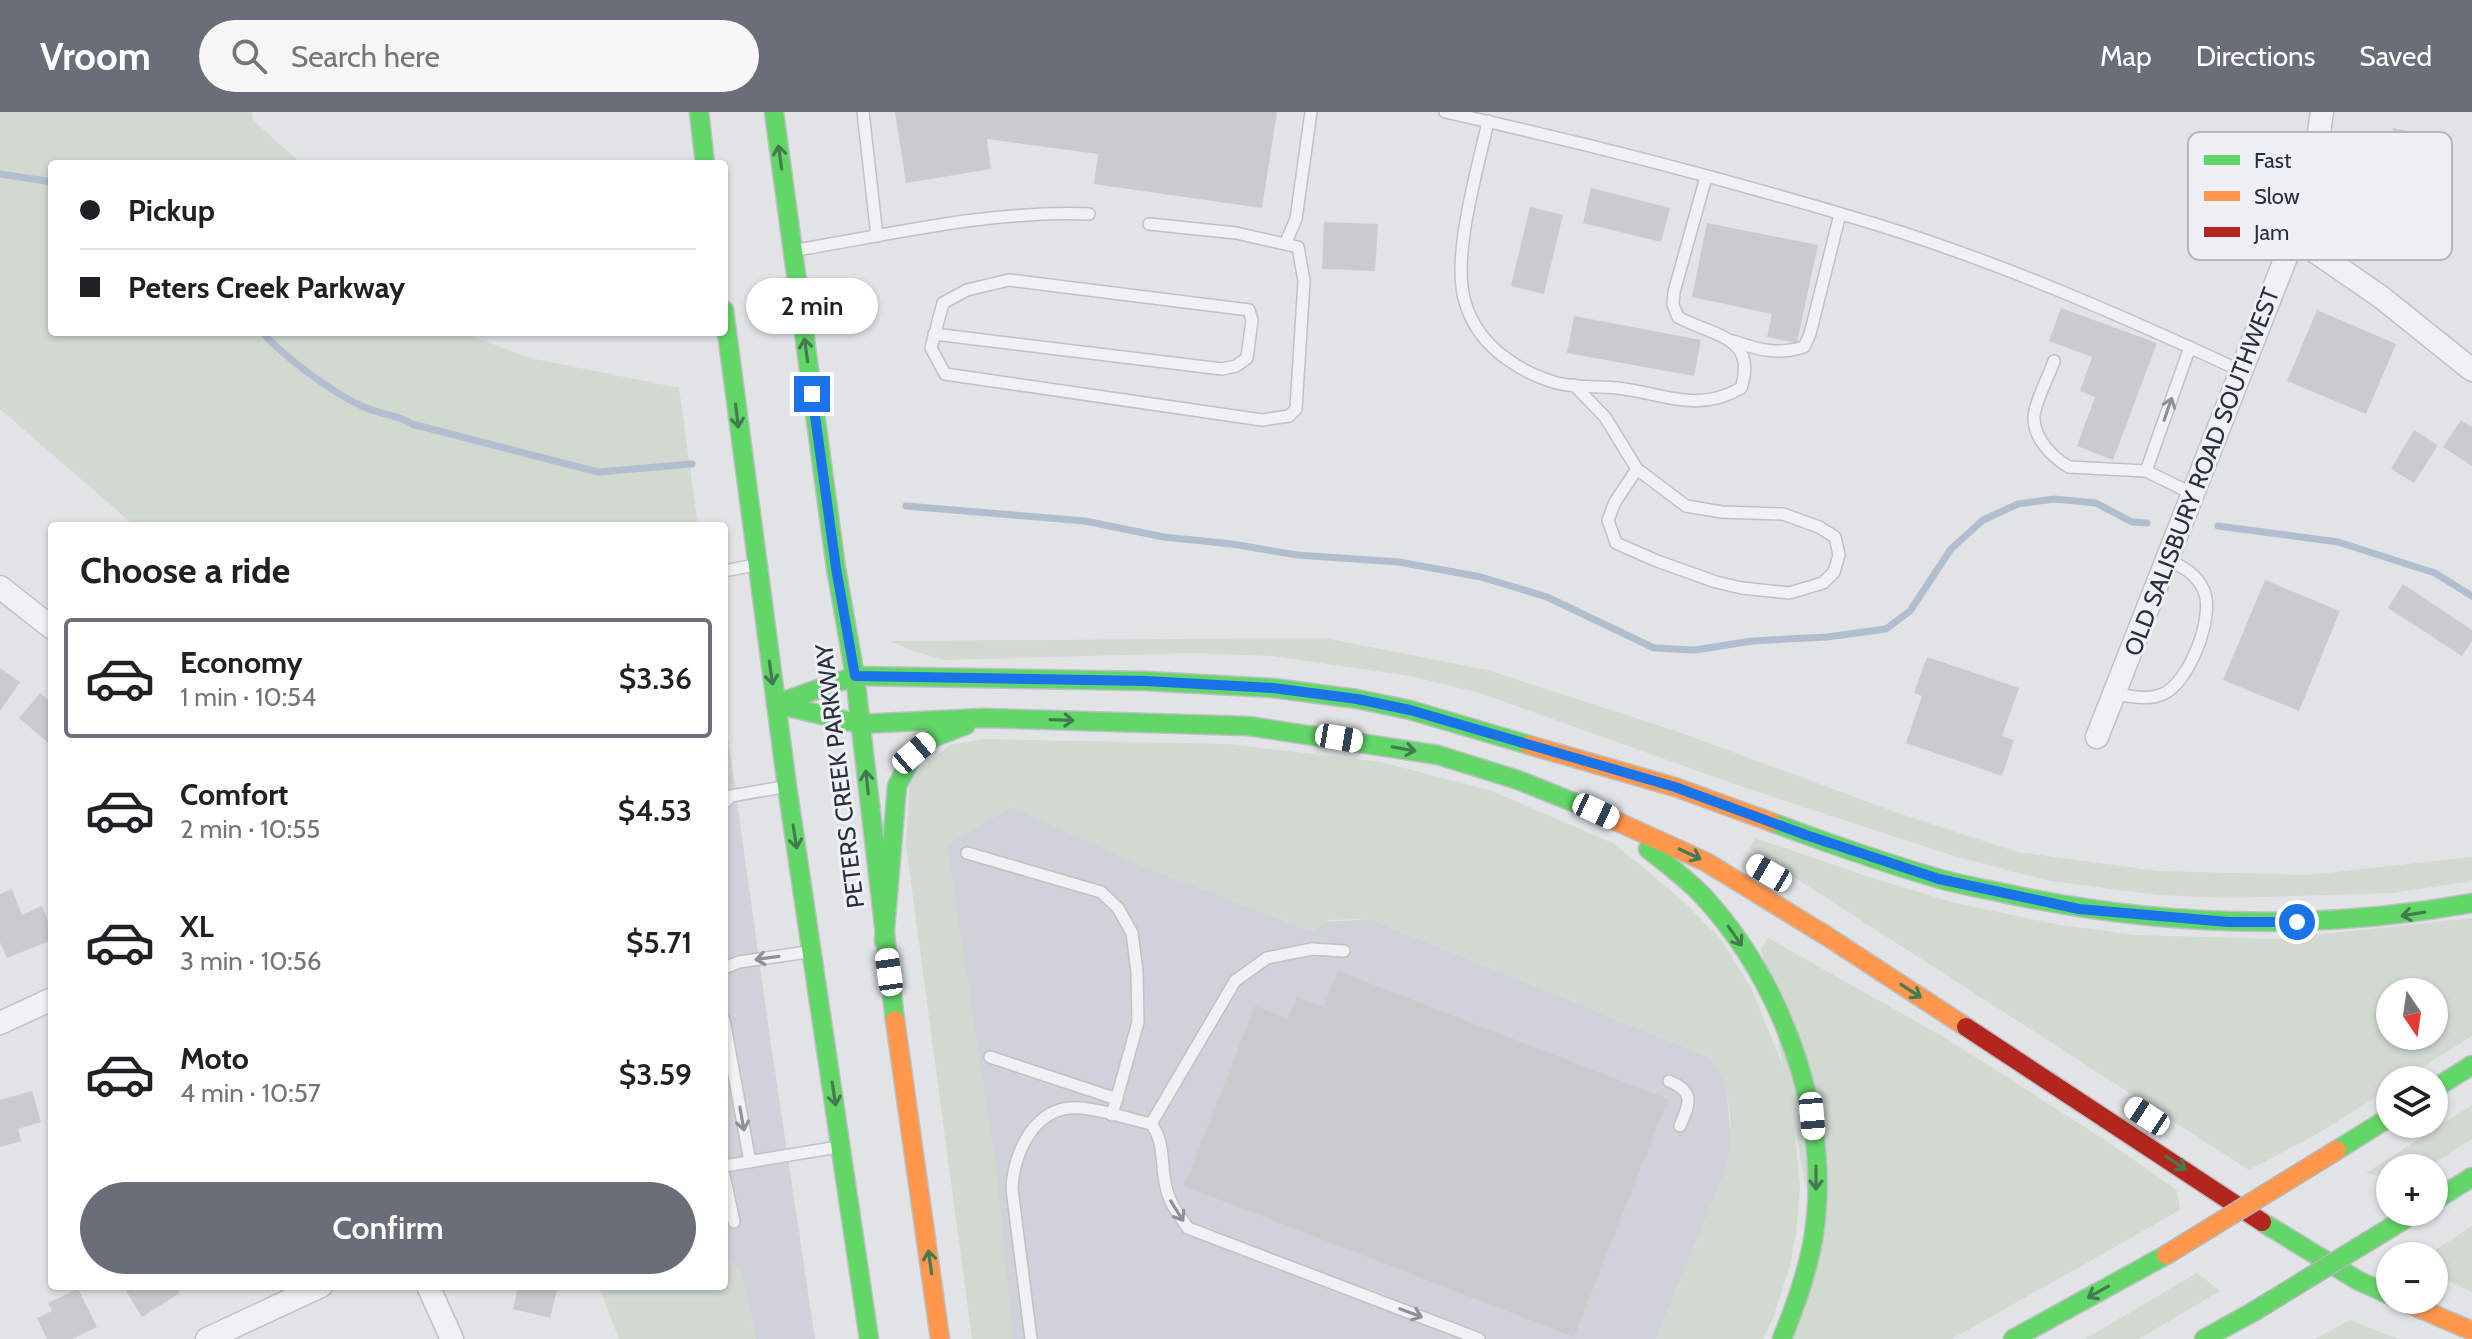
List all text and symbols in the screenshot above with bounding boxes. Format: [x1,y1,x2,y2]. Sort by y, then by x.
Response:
search box [199,20,759,92]
text: Vroom [40,33,151,80]
icon: search [227,34,271,78]
text: Search here [291,38,440,75]
text: Map [2100,39,2152,73]
text: Directions [2196,39,2315,73]
text: Saved [2359,39,2432,73]
legend [2188,132,2452,260]
one-way arrow [772,145,787,170]
text: Fast [2254,147,2292,174]
text: Slow [2254,183,2300,210]
text: Pickup [128,192,215,229]
text: Jam [2253,219,2289,246]
text: Peters Creek Parkway [128,269,405,306]
callout: 2 min [746,278,878,334]
street label: OLD SALISBURY ROAD SOUTHWEST [2118,283,2285,660]
text: 2 min [781,290,843,322]
one-way arrow [798,338,813,363]
route end [794,376,830,412]
one-way arrow [2161,397,2176,422]
one-way arrow [730,402,745,428]
text: Choose a ride [80,548,290,592]
icon: car [84,642,156,714]
street label: PETERS CREEK PARKWAY [809,642,870,910]
text: Economy [180,644,303,681]
text: $3.36 [619,660,692,697]
one-way arrow [764,660,779,685]
text: 1 min · 10:54 [180,681,316,713]
one-way arrow [1048,713,1075,728]
car [1313,722,1365,754]
car [888,728,940,778]
one-way arrow [1391,743,1416,758]
one-way arrow [859,769,874,796]
icon: car [84,774,156,846]
text: Comfort [180,776,288,813]
car [1569,790,1623,832]
text: $4.53 [618,792,692,829]
text: 2 min · 10:55 [180,813,320,845]
one-way arrow [788,824,803,849]
one-way arrow [1678,847,1702,862]
car [1742,851,1796,895]
route start [2279,904,2315,940]
icon: car [84,906,156,978]
one-way arrow [2400,907,2426,922]
text: XL [180,908,214,945]
text: $5.71 [626,924,692,961]
one-way arrow [1727,924,1743,946]
text: 3 min · 10:56 [180,945,322,977]
car [874,947,904,997]
one-way arrow [755,951,781,966]
north arrow [2376,978,2448,1050]
map controls [2376,978,2448,1314]
one-way arrow [1899,983,1921,999]
icon: car [84,1038,156,1110]
text: Moto [180,1040,249,1077]
text: $3.59 [619,1056,692,1093]
button: layers [2376,1066,2448,1138]
text: 4 min · 10:57 [180,1077,321,1109]
one-way arrow [827,1081,842,1106]
car [1798,1091,1826,1141]
car [2120,1093,2174,1139]
one-way arrow [736,1105,751,1131]
button: + [2376,1154,2448,1226]
one-way arrow [2164,1155,2186,1172]
one-way arrow [1808,1164,1824,1191]
button: Confirm [80,1182,696,1274]
one-way arrow [1168,1199,1185,1221]
button: − [2376,1242,2448,1314]
one-way arrow [922,1250,937,1275]
one-way arrow [2087,1285,2110,1301]
one-way arrow [1398,1307,1423,1321]

